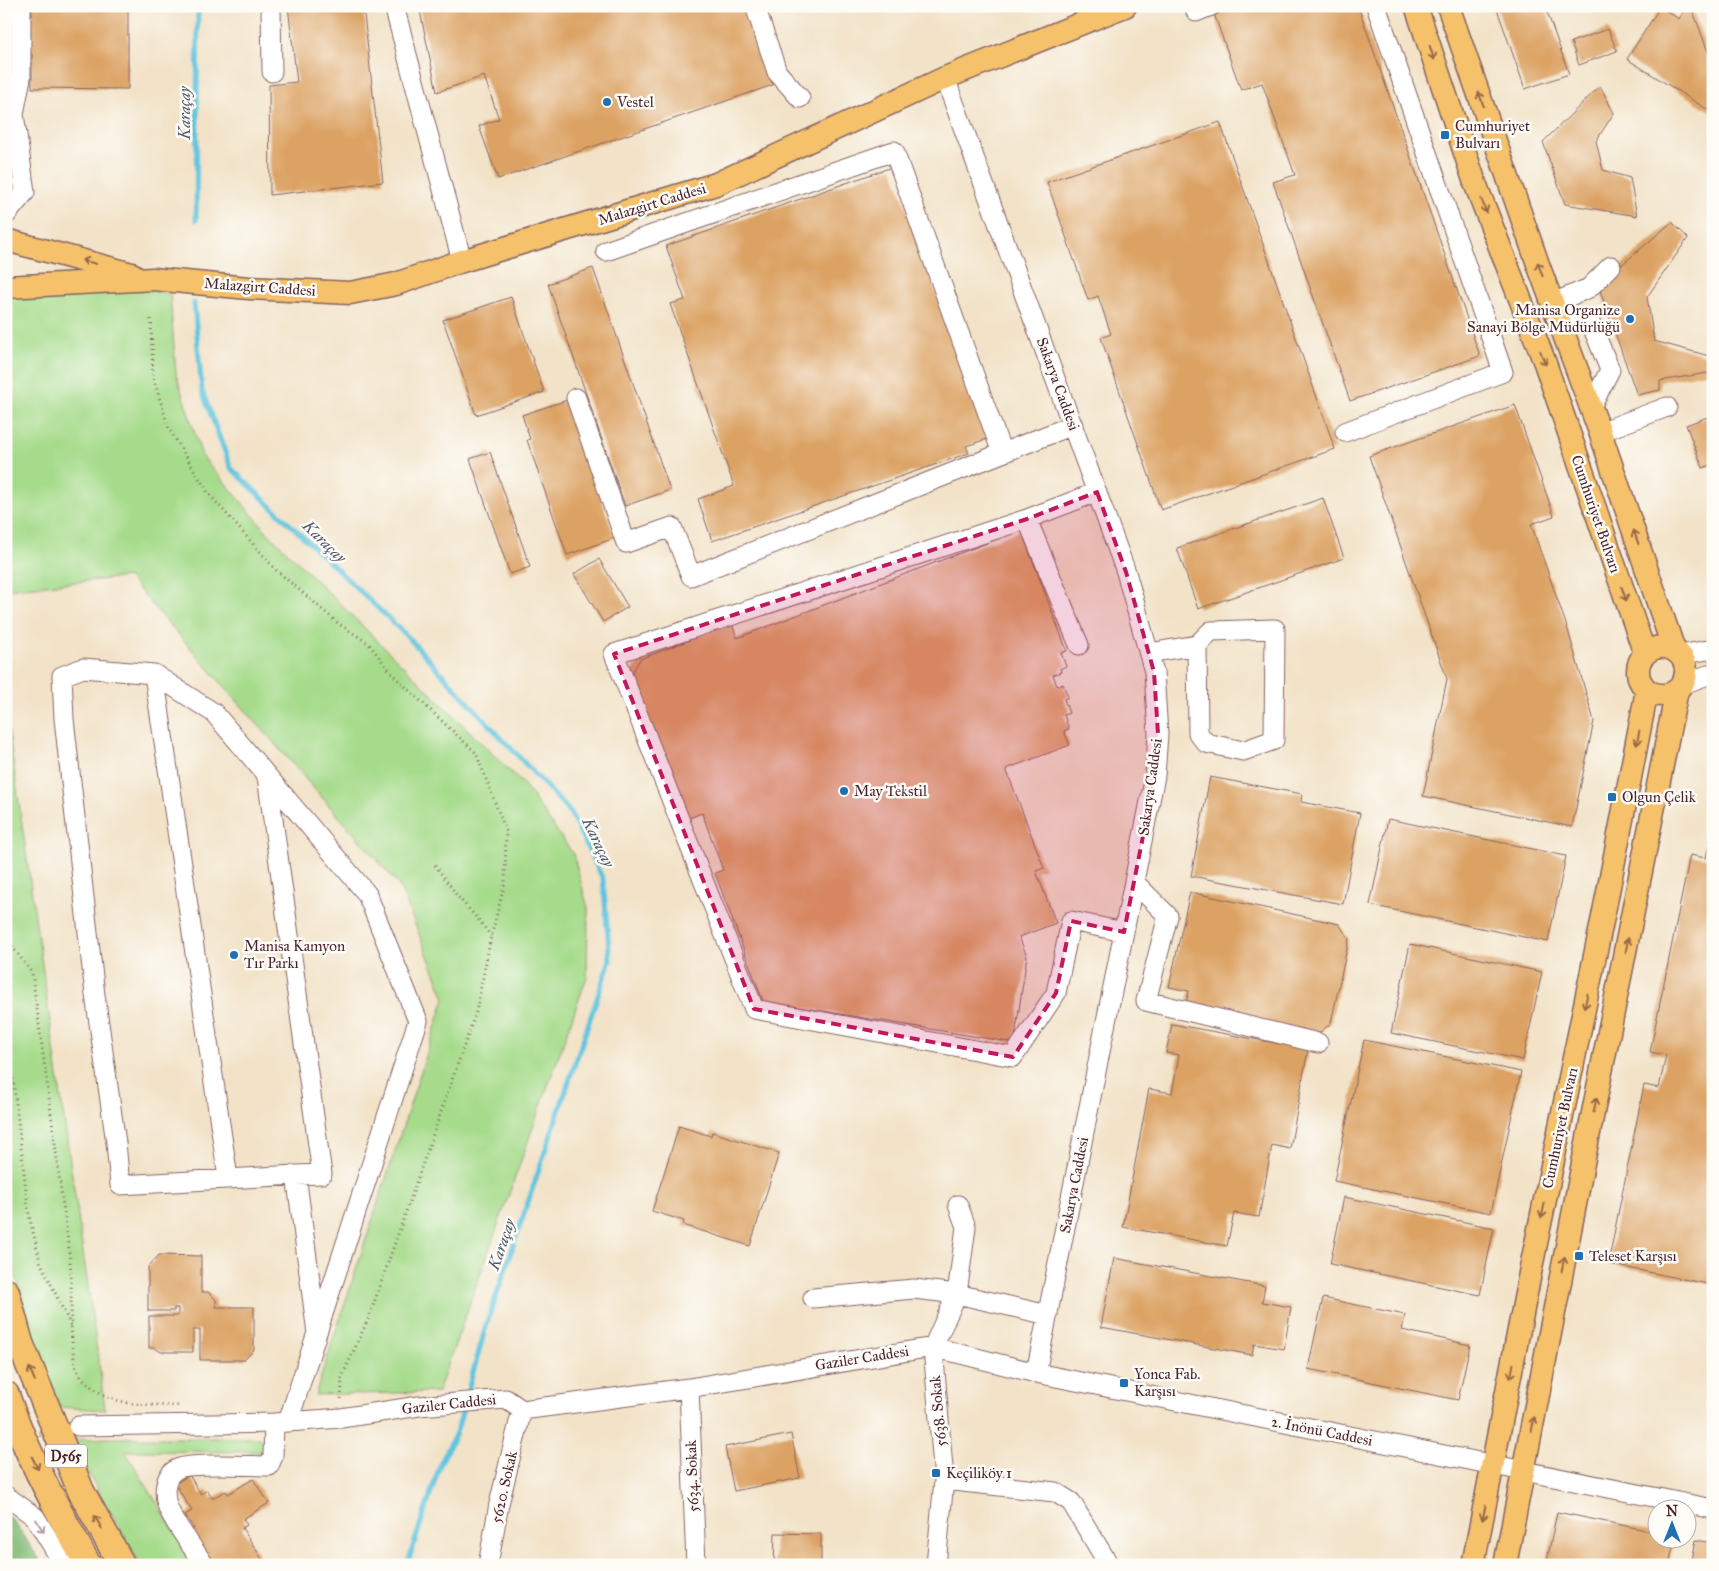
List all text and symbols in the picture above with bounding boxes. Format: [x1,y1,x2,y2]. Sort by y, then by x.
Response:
one-way arrow [1427,44,1437,60]
water label: Karaçay [175,86,194,140]
one-way arrow [1476,92,1485,107]
place label: Vestel [616,93,655,111]
marker: Vestel [601,96,613,108]
place label: Cumhuriyet Bulvarı [1455,117,1531,152]
marker: Cumhuriyet Bulvarı [1439,129,1451,141]
street label: Malazgirt Caddesi [596,179,708,229]
one-way arrow [1480,199,1489,214]
one-way arrow [81,257,97,267]
one-way arrow [1535,262,1544,277]
street label: Malazgirt Caddesi [204,274,316,300]
place label: Manisa Organize Sanayi Bölge Müdürlüğü [1467,301,1620,336]
marker: Manisa Organize Sanayi Bölge Müdürlüğü [1624,313,1636,325]
street label: Sakarya Caddesi [1033,335,1083,433]
one-way arrow [1539,350,1548,365]
street label: Cumhuriyet Bulvarı [1567,453,1625,575]
water label: Karaçay [298,516,351,567]
one-way arrow [1631,530,1640,546]
one-way arrow [1619,586,1629,602]
one-way arrow [1632,730,1642,746]
street label: Sakarya Caddesi [1134,737,1166,837]
place label: May Tekstil [854,782,928,800]
marker: May Tekstil [838,785,850,797]
place label: Olgun Çelik [1622,788,1696,806]
marker: Olgun Çelik [1606,791,1618,803]
water label: Karaçay [578,813,619,871]
place label: Manisa Kamyon Tır Parkı [244,937,345,972]
one-way arrow [1623,938,1632,954]
marker: Manisa Kamyon Tır Parkı [228,949,240,961]
one-way arrow [1581,992,1590,1008]
street label: Cumhuriyet Bulvarı [1538,1066,1582,1190]
one-way arrow [1590,1097,1600,1113]
street label: Sakarya Caddesi [1056,1135,1092,1235]
one-way arrow [1538,1203,1547,1219]
water label: Karaçay [484,1215,519,1273]
place label: Teleset Karşısı [1589,1247,1677,1265]
marker: Teleset Karşısı [1573,1250,1585,1262]
one-way arrow [1559,1257,1569,1273]
street label: Gaziler Caddesi [814,1342,910,1374]
one-way arrow [1506,1362,1516,1378]
place label: Yonca Fab. Karşısı [1134,1365,1200,1400]
one-way arrow [27,1367,37,1382]
street label: 5638. Sokak [926,1375,950,1447]
marker: Yonca Fab. Karşısı [1118,1377,1130,1389]
street label: Gaziler Caddesi [401,1390,497,1418]
street label: 2. İnönü Caddesi [1270,1412,1374,1450]
one-way arrow [1528,1416,1538,1432]
street label: 5634. Sokak [682,1440,702,1512]
road number: D565 [45,1444,87,1468]
street label: 5620. Sokak [487,1449,521,1525]
one-way arrow [31,1455,41,1470]
place label: Keçiliköy 1 [946,1464,1012,1482]
marker: Keçiliköy 1 [930,1467,942,1479]
north arrow [1646,1498,1696,1548]
text: N [1666,1503,1678,1520]
one-way arrow [1479,1505,1488,1521]
one-way arrow [93,1515,102,1530]
one-way arrow [36,1518,46,1532]

